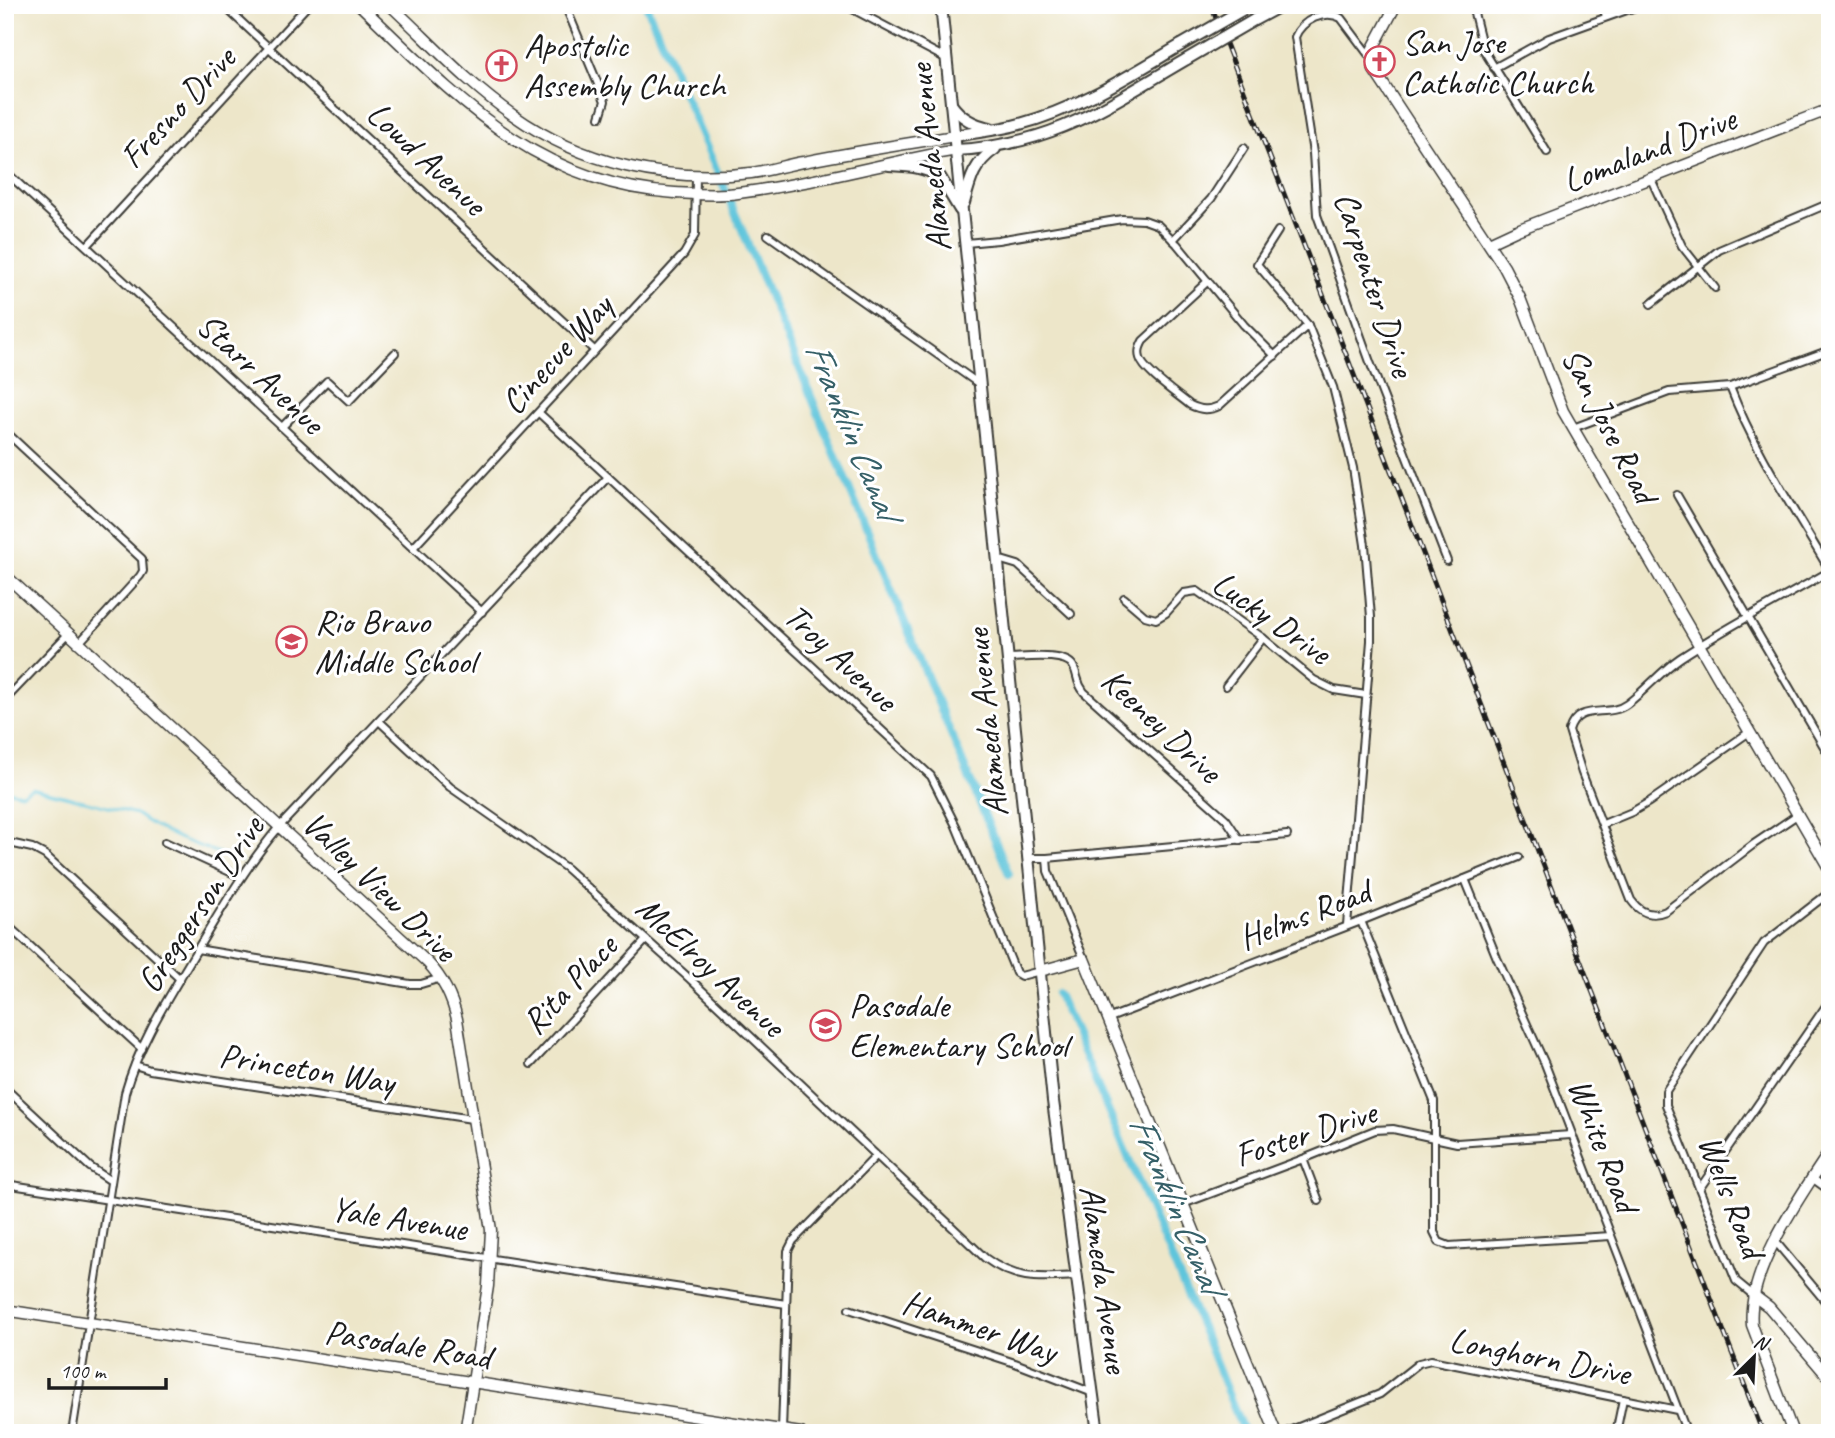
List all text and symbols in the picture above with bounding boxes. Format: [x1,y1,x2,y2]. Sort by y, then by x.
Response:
place label: San Jose Catholic Church [1402,20,1595,105]
place label: Apostolic Assembly Church [524,23,727,108]
street label: Fresno Drive [110,35,247,178]
church icon: San Jose Catholic Church [1362,45,1396,79]
church icon: Apostolic Assembly Church [484,48,518,82]
street label: Alameda Avenue [897,59,962,254]
street label: Lowd Avenue [357,91,498,227]
street label: Lomaland Drive [1556,95,1744,203]
street label: Carpenter Drive [1324,186,1426,385]
street label: Cinecue Way [491,283,624,424]
street label: Starr Avenue [187,303,336,446]
water label: Franklin Canal [794,334,916,536]
street label: San Jose Road [1551,340,1670,515]
street label: Lucky Drive [1204,560,1342,676]
street label: Troy Avenue [774,593,909,723]
place label: Rio Bravo Middle School [315,599,482,684]
school or university icon: Rio Bravo Middle School [275,624,309,658]
street label: Alameda Avenue [954,624,1019,819]
street label: Keeney Drive [1092,658,1233,794]
street label: Valley View Drive [293,801,468,973]
street label: Greggerson Drive [127,805,276,1001]
street label: Helms Road [1232,867,1381,960]
street label: McElroy Avenue [627,886,797,1049]
street label: Rita Place [512,923,629,1044]
place label: Pasodale Elementary School [849,983,1074,1068]
school or university icon: Pasodale Elementary School [809,1008,843,1042]
street label: Princeton Way [216,1032,401,1105]
street label: White Road [1558,1072,1651,1223]
street label: Foster Drive [1229,1089,1384,1177]
water label: Franklin Canal [1118,1108,1240,1310]
street label: Wells Road [1688,1129,1777,1269]
street label: Alameda Avenue [1069,1183,1140,1378]
street label: Yale Avenue [328,1186,473,1252]
street label: Hammer Way [897,1279,1066,1375]
street label: Pasodale Road [322,1309,499,1381]
street label: Longhorn Drive [1446,1317,1637,1397]
north arrow [1720,1322,1790,1392]
text: N [1750,1329,1774,1357]
scale bar [49,1347,166,1391]
text: 100 m [60,1358,107,1384]

